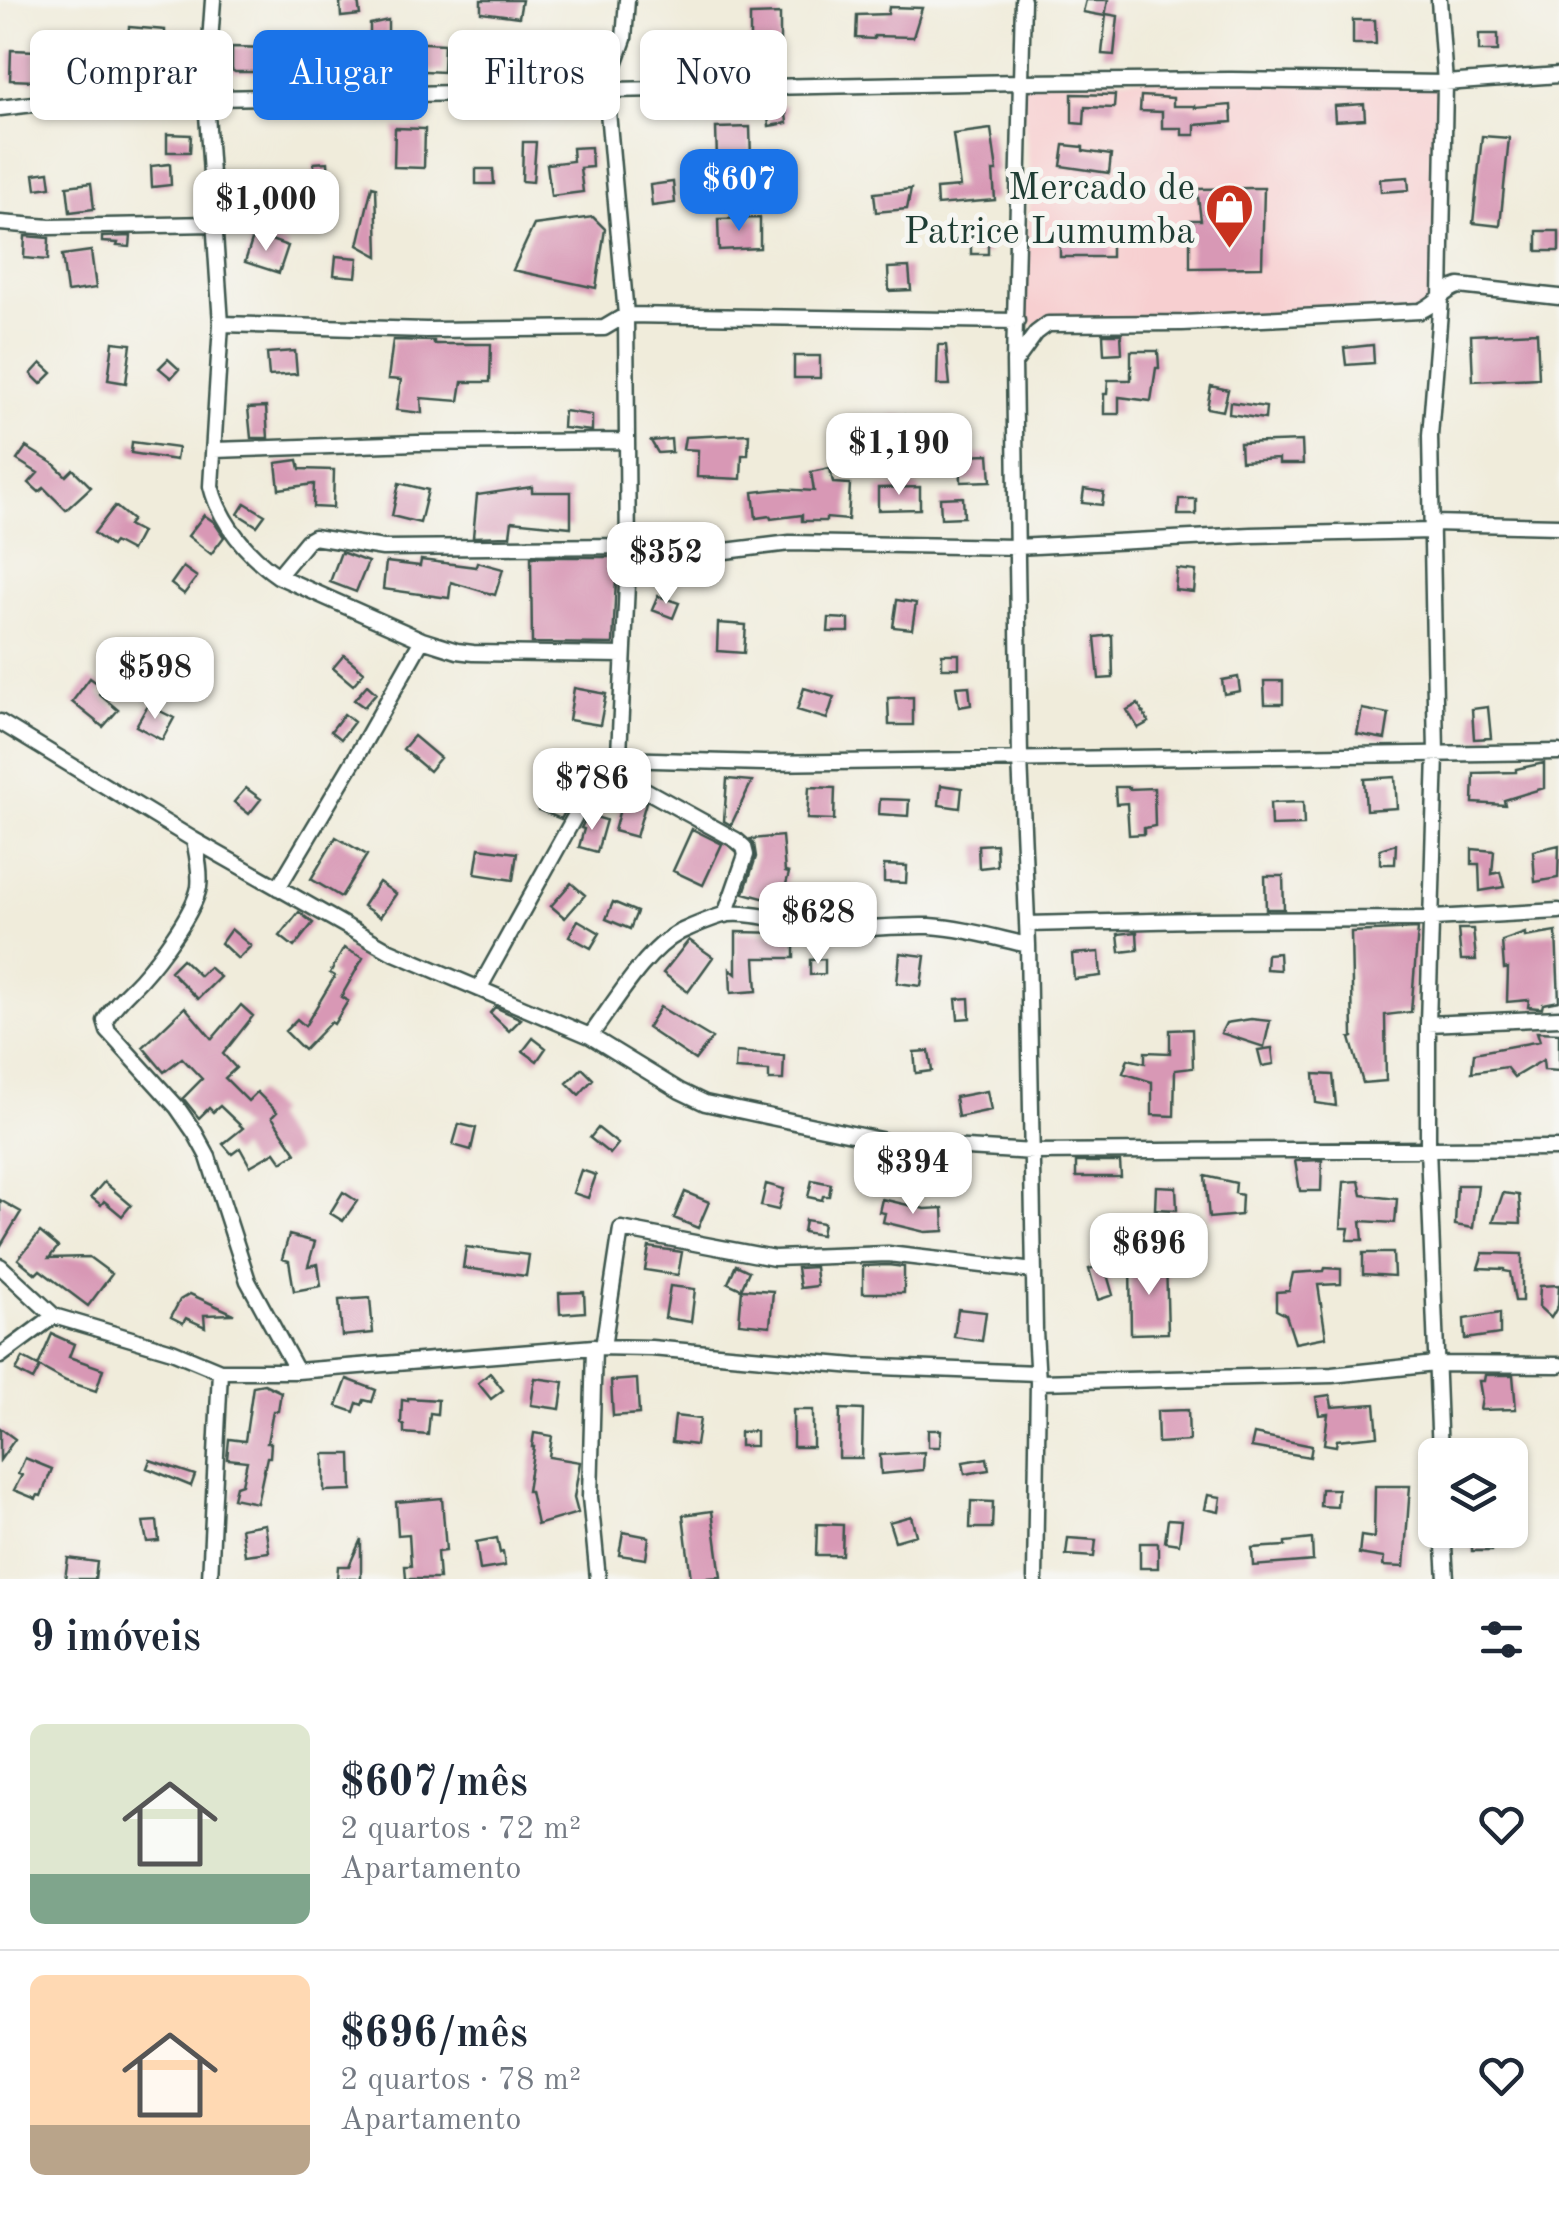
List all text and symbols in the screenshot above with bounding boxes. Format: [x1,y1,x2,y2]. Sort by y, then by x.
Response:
chip: Comprar [30,30,233,120]
chip: Alugar [253,30,428,120]
chip: Filtros [448,30,620,120]
chip: Novo [640,30,787,120]
pin: $607 [680,149,798,234]
text: $607 [702,165,776,197]
pin: $1,000 [185,169,347,254]
place label: Mercado de Patrice Lumumba [904,170,1195,252]
shop icon: Mercado de Patrice Lumumba [1204,182,1256,250]
text: $1,000 [215,185,317,217]
pin: $1,190 [818,413,980,498]
text: $1,190 [848,429,950,461]
pin: $352 [607,522,725,607]
text: $352 [629,538,703,570]
pin: $598 [96,637,214,722]
text: $598 [118,653,192,685]
pin: $786 [533,748,651,833]
text: $786 [555,764,629,796]
pin: $628 [759,882,877,967]
text: $628 [781,898,855,930]
pin: $394 [854,1132,972,1217]
text: $394 [876,1148,950,1180]
pin: $696 [1090,1213,1208,1298]
text: $696 [1112,1229,1186,1261]
map controls [1418,1438,1528,1548]
button: layers [1418,1438,1528,1548]
icon: filters [1474,1612,1529,1667]
text: 9 imóveis [30,1618,201,1660]
text: $607/mês [340,1763,528,1805]
icon: home [110,1764,230,1884]
icon: heart [1474,1797,1529,1852]
text: 2 quartos · 72 m² [340,1814,581,1846]
text: Apartamento [340,1854,521,1886]
text: $696/mês [340,2014,528,2056]
icon: home [110,2015,230,2135]
icon: heart [1474,2048,1529,2103]
text: 2 quartos · 78 m² [340,2065,581,2097]
text: Apartamento [340,2105,521,2137]

